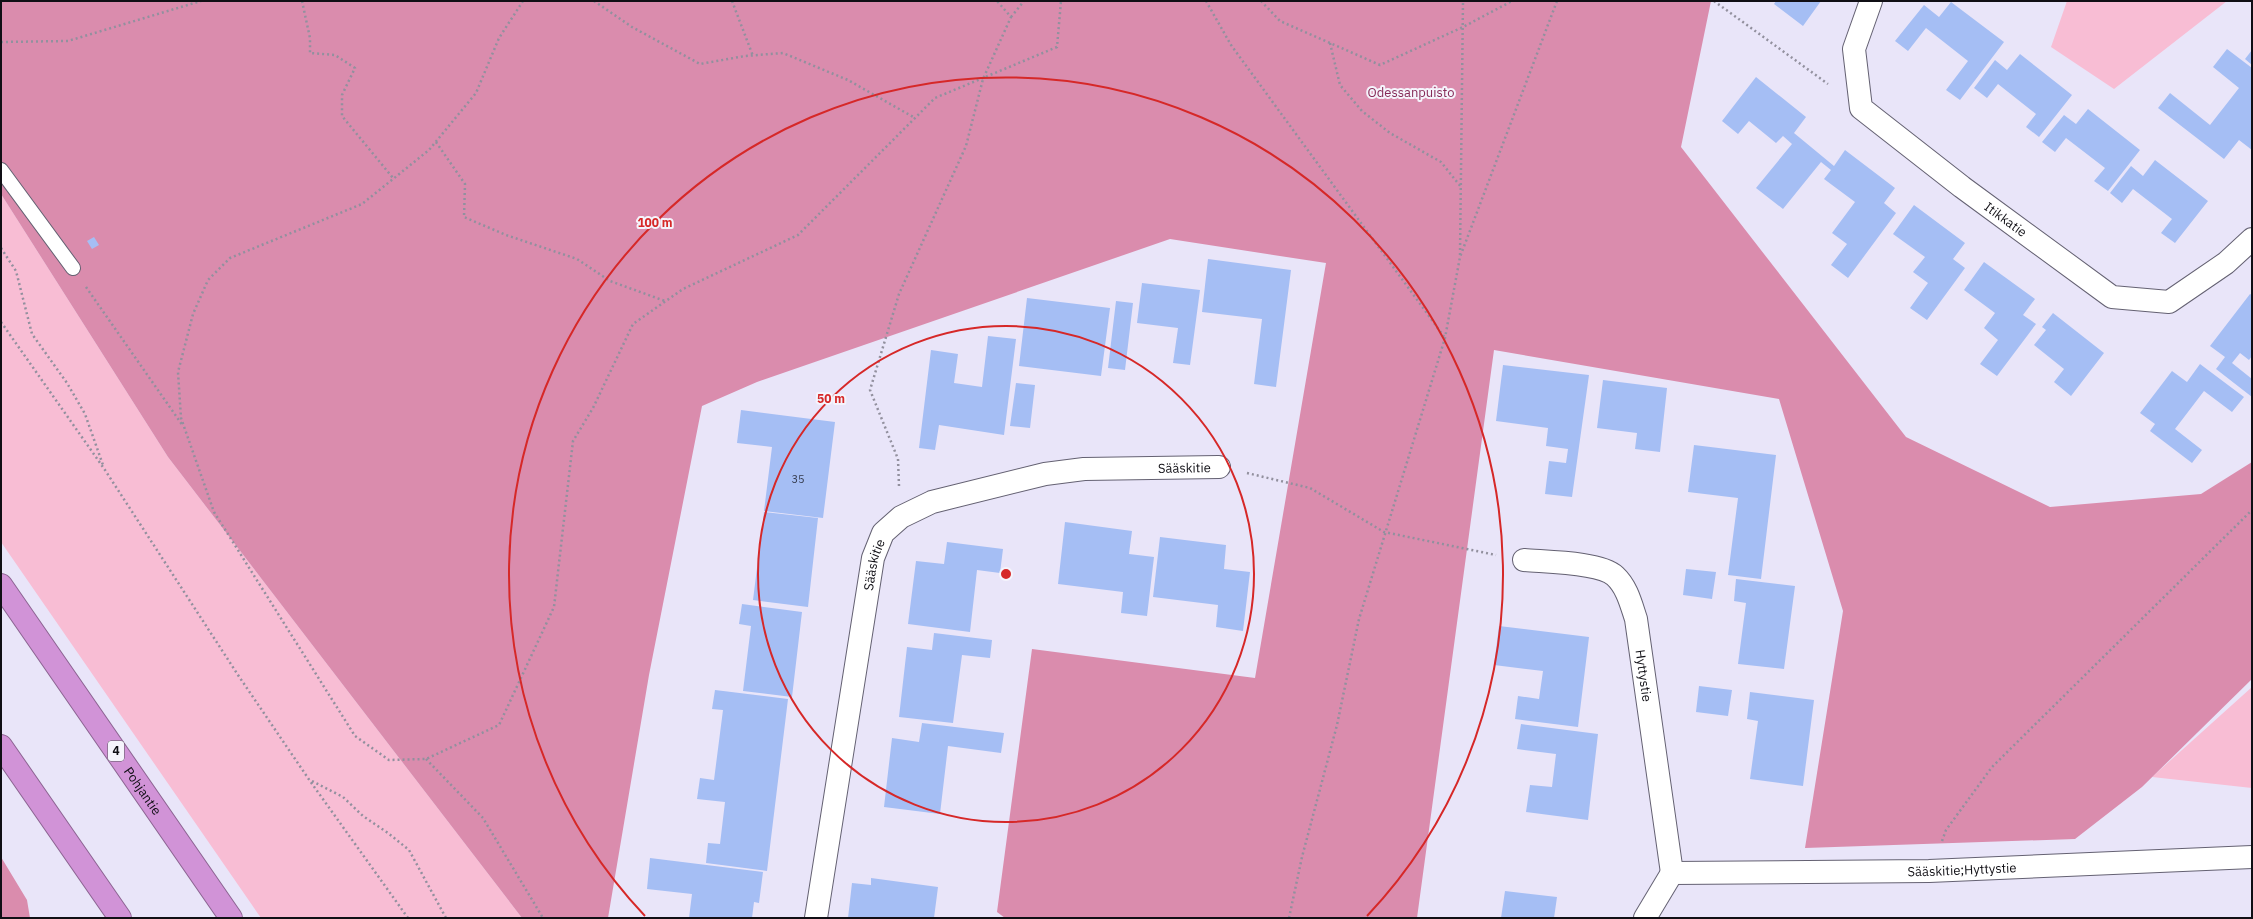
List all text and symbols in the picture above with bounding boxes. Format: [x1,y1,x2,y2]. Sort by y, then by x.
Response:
park label: Odessanpuisto [1368,84,1455,101]
street label: Itikkatie [1981,198,2030,241]
text: 100 m [637,215,673,230]
text: 50 m [817,391,845,406]
street label: Sääskitie [1158,459,1211,477]
house number: 35 [791,472,805,486]
street label: Sääskitie [860,536,889,592]
centre of rings [999,567,1013,581]
street label: Hyttystie [1631,649,1656,703]
road number: 4 [108,741,124,761]
street label: Pohjantie [120,764,165,818]
street label: Sääskitie;Hyttystie [1907,859,2017,880]

